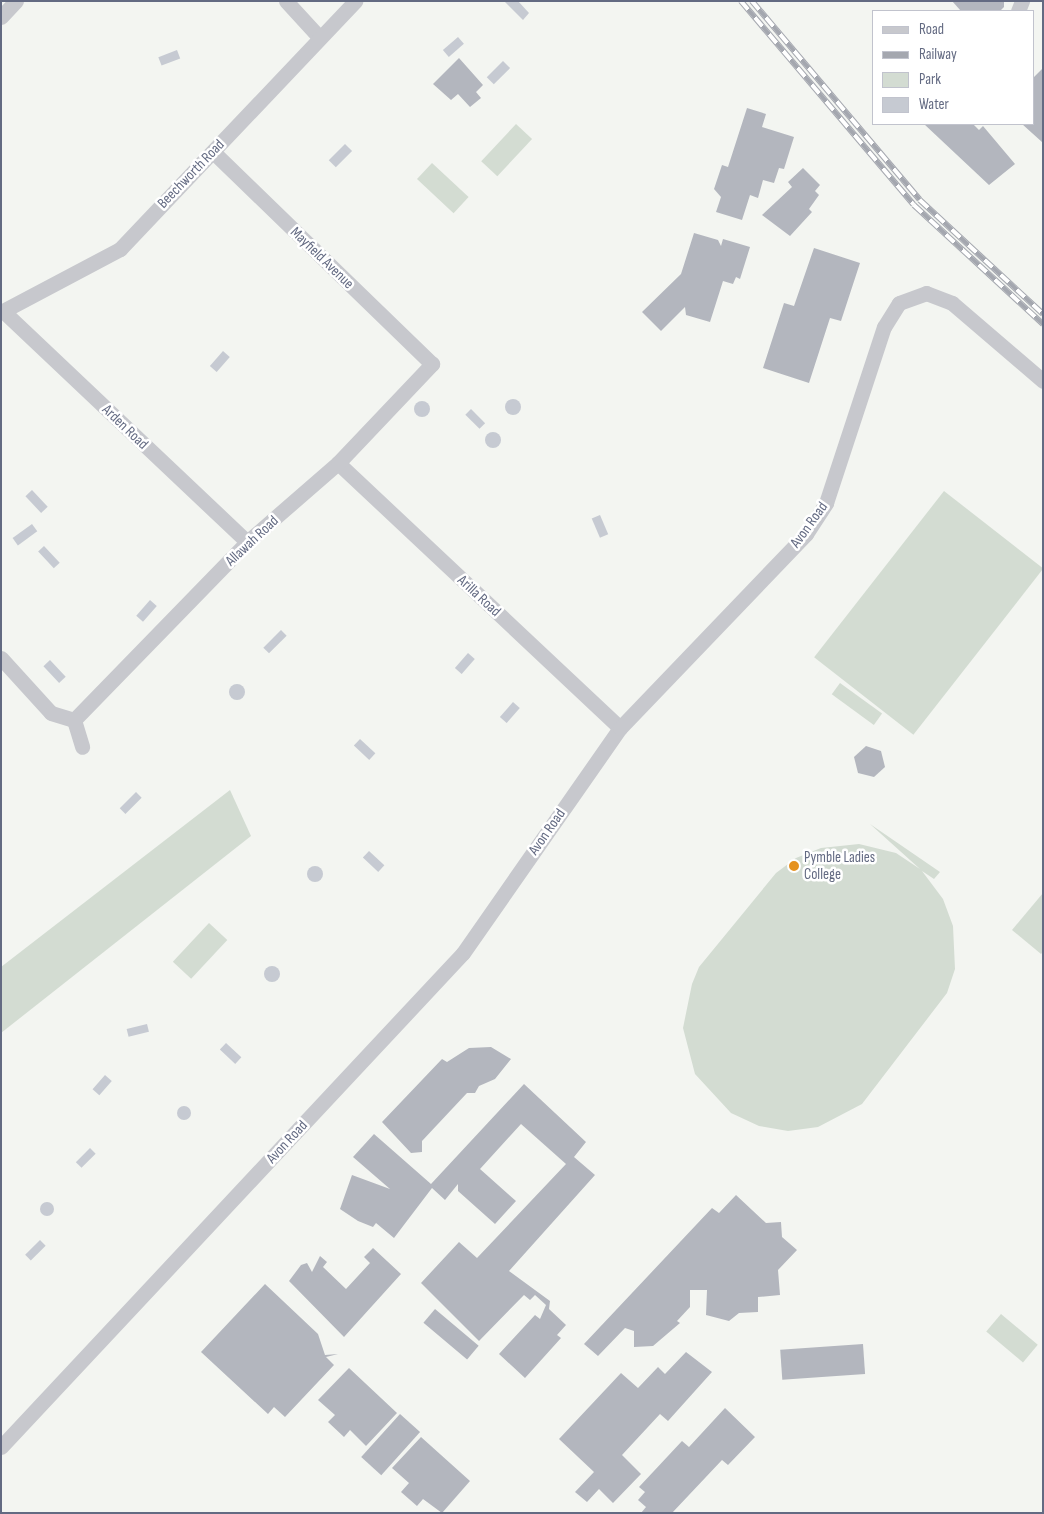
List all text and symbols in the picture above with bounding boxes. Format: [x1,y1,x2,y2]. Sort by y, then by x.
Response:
legend [872,10,1034,125]
text: Road [919,20,944,39]
text: Railway [919,45,957,64]
text: Park [919,70,941,89]
text: Water [919,95,949,114]
street label: Beechworth Road [154,136,228,212]
street label: Mayfield Avenue [287,223,357,293]
street label: Arden Road [98,401,152,453]
street label: Avon Road [786,499,832,551]
street label: Allawah Road [222,512,282,570]
street label: Arilla Road [454,572,504,620]
street label: Avon Road [525,806,569,858]
place label: Pymble Ladies College [804,848,875,883]
marker: Pymble Ladies College [788,860,800,872]
street label: Avon Road [263,1117,311,1167]

